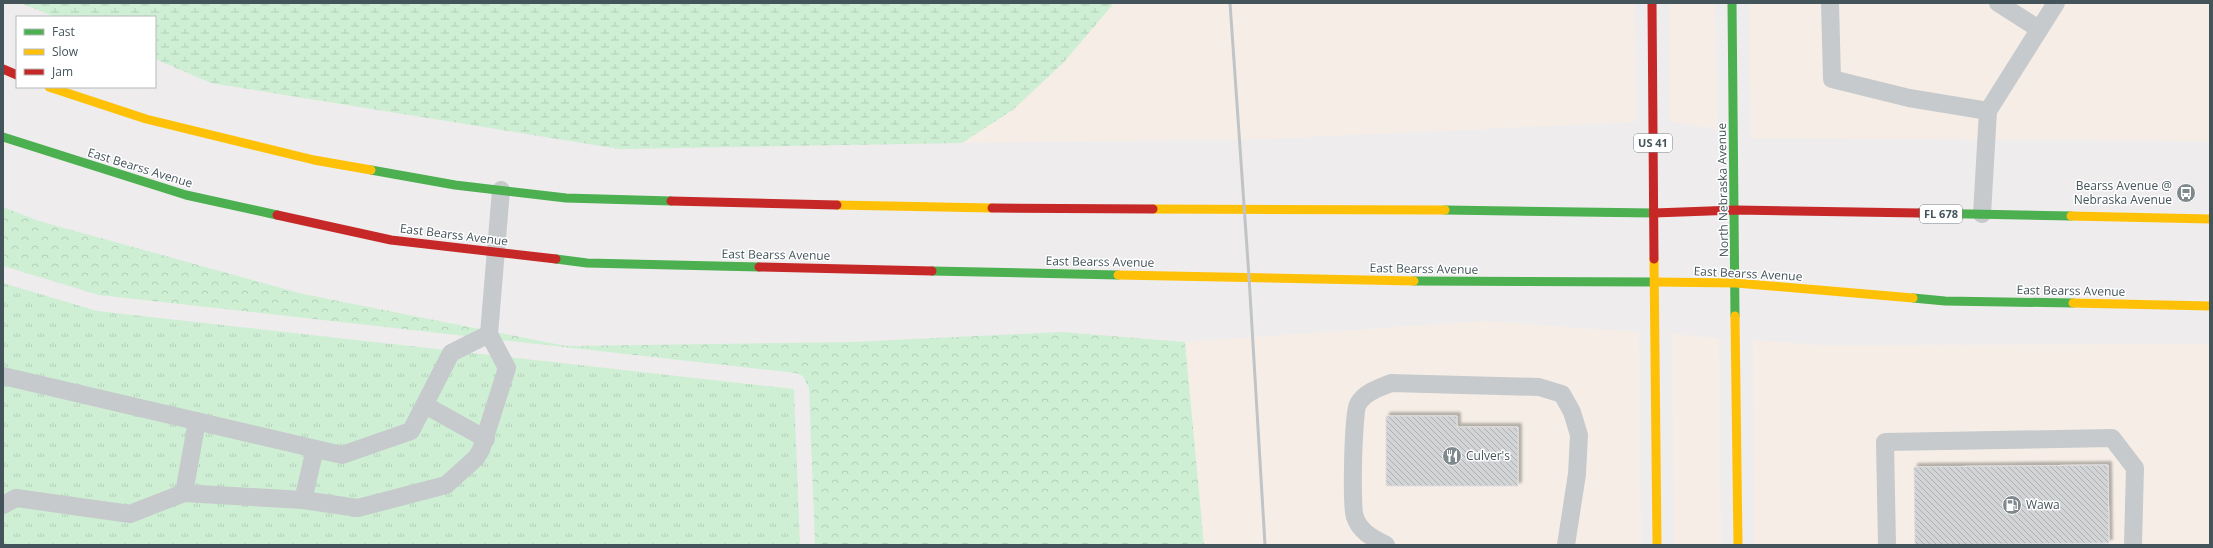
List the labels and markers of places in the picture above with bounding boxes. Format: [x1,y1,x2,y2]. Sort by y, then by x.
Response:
place label: Bearss Avenue @ Nebraska Avenue [2074,177,2172,208]
bus stop icon: Bearss Avenue @ Nebraska Avenue [2175,182,2197,204]
restaurant icon: Culver's [1441,445,1463,467]
place label: Culver's [1466,447,1510,464]
fuel station icon: Wawa [2001,494,2023,516]
place label: Wawa [2026,496,2060,513]

